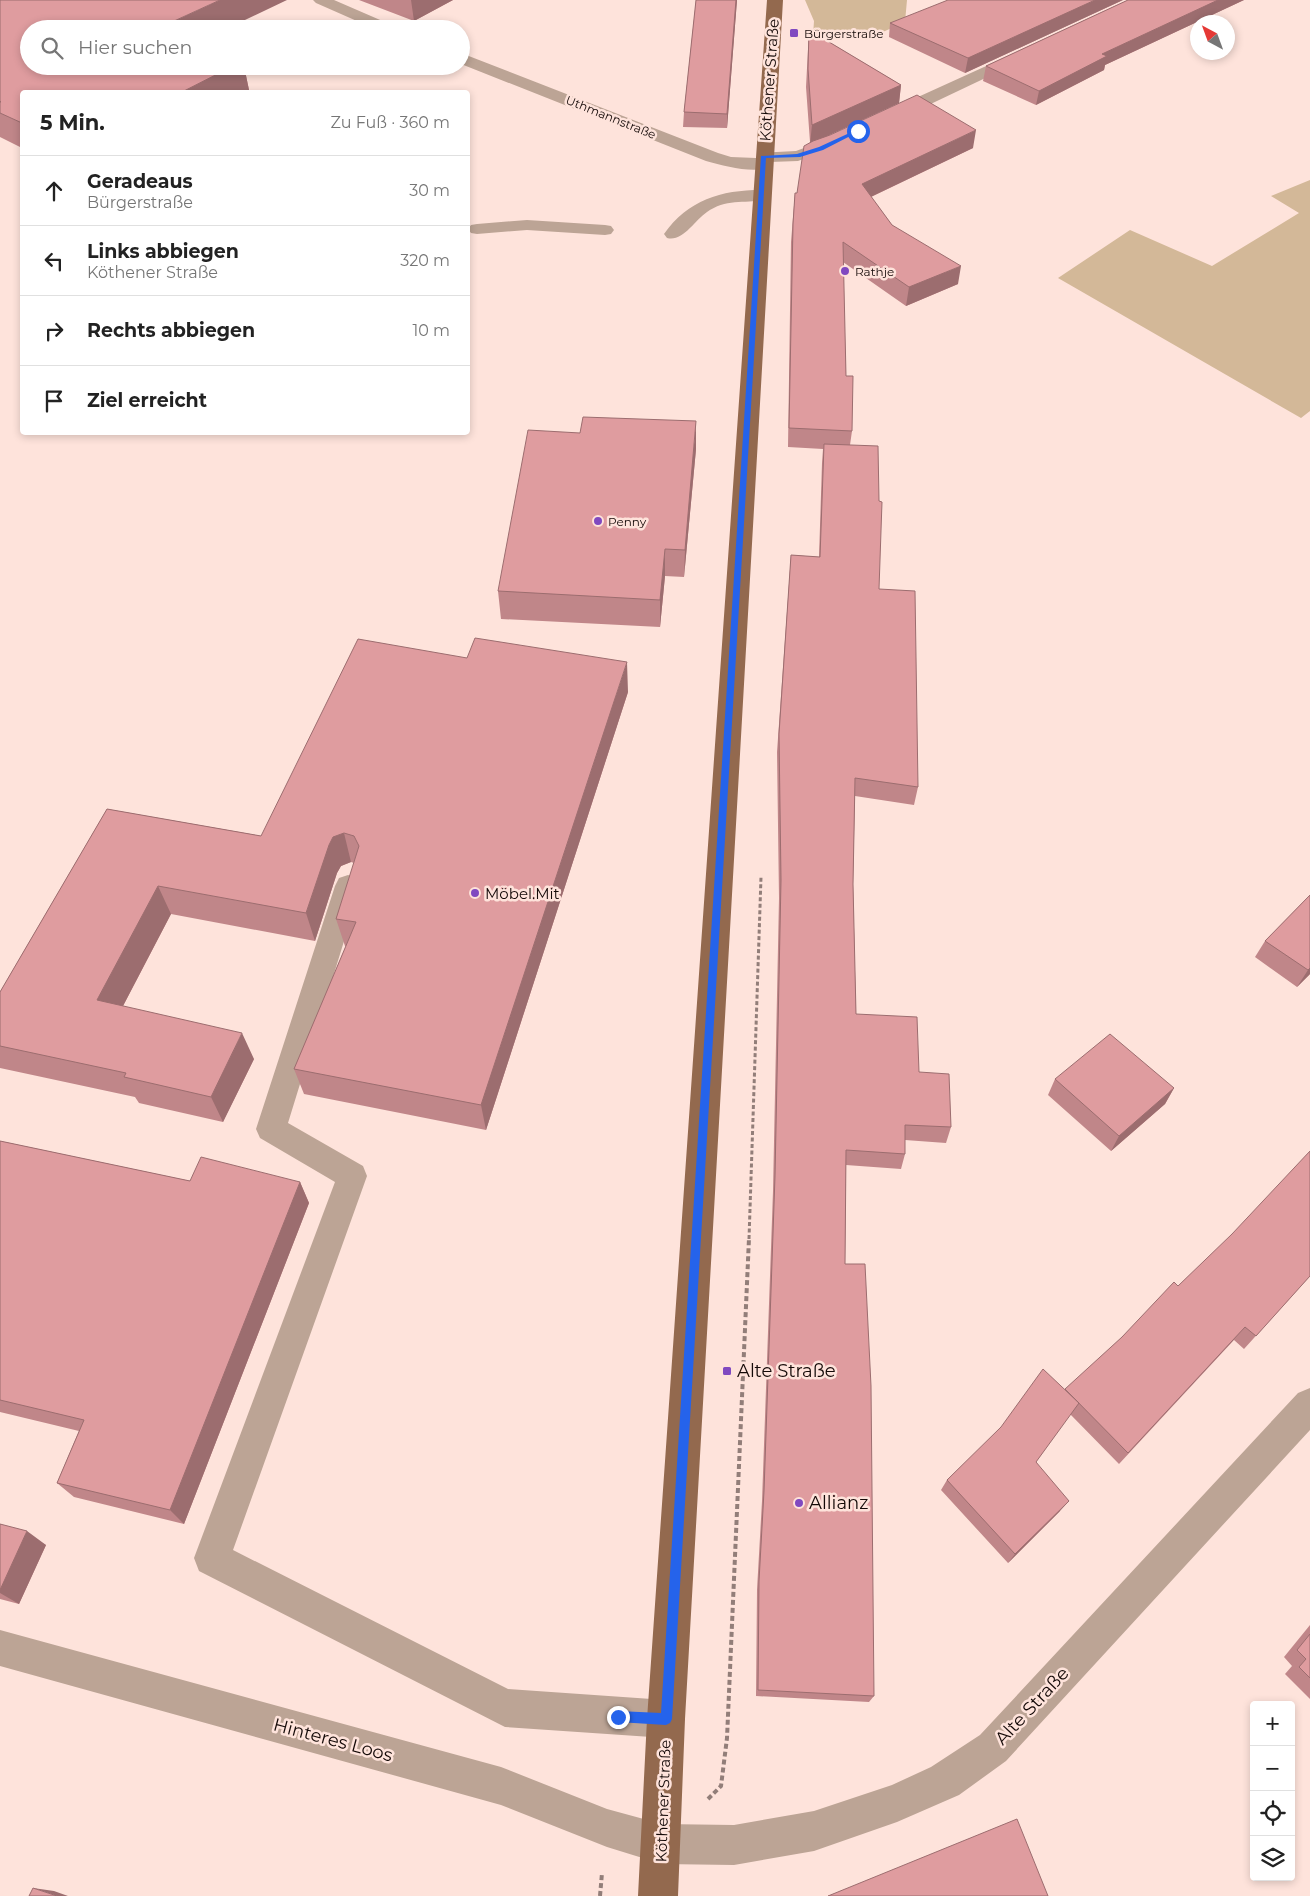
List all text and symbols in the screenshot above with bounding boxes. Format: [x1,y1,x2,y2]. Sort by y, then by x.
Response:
north arrow [1190,15,1235,60]
street label: Köthener Straße [755,18,783,142]
search box [20,20,470,75]
place label: Bürgerstraße [804,26,883,41]
marker: Bürgerstraße [788,27,800,39]
icon: search [38,34,66,62]
text: Hier suchen [78,36,192,59]
street label: Uthmannstraße [564,92,658,142]
text: 5 Min. [40,110,105,135]
text: Zu Fuß · 360 m [331,113,450,132]
route start [847,120,870,143]
text: Geradeaus [87,170,193,193]
icon: ahead [40,177,68,205]
text: 30 m [409,181,450,200]
text: Bürgerstraße [87,193,193,212]
text: Links abbiegen [87,240,239,263]
icon: left [40,247,68,275]
text: 320 m [400,251,450,270]
text: Köthener Straße [87,263,218,282]
place label: Rathje [855,264,894,279]
marker: Rathje [839,265,851,277]
icon: right [40,317,68,345]
text: Rechts abbiegen [87,319,255,342]
text: 10 m [412,321,450,340]
icon: arrive [40,387,68,415]
text: Ziel erreicht [87,389,207,412]
place label: Penny [608,514,647,529]
marker: Penny [592,515,604,527]
place label: Möbel.Mit [485,884,560,903]
marker: Möbel.Mit [469,887,481,899]
place label: Alte Straße [737,1360,836,1382]
marker: Alte Straße [721,1365,733,1377]
place label: Allianz [809,1492,868,1514]
marker: Allianz [793,1497,805,1509]
street label: Alte Straße [990,1662,1074,1750]
map controls [1250,1701,1295,1881]
button: + [1250,1701,1295,1746]
route end [607,1706,630,1729]
street label: Hinteres Loos [271,1713,395,1767]
street label: Köthener Straße [651,1739,675,1863]
button: − [1250,1746,1295,1791]
button: locate [1250,1791,1295,1836]
button: layers [1250,1836,1295,1881]

